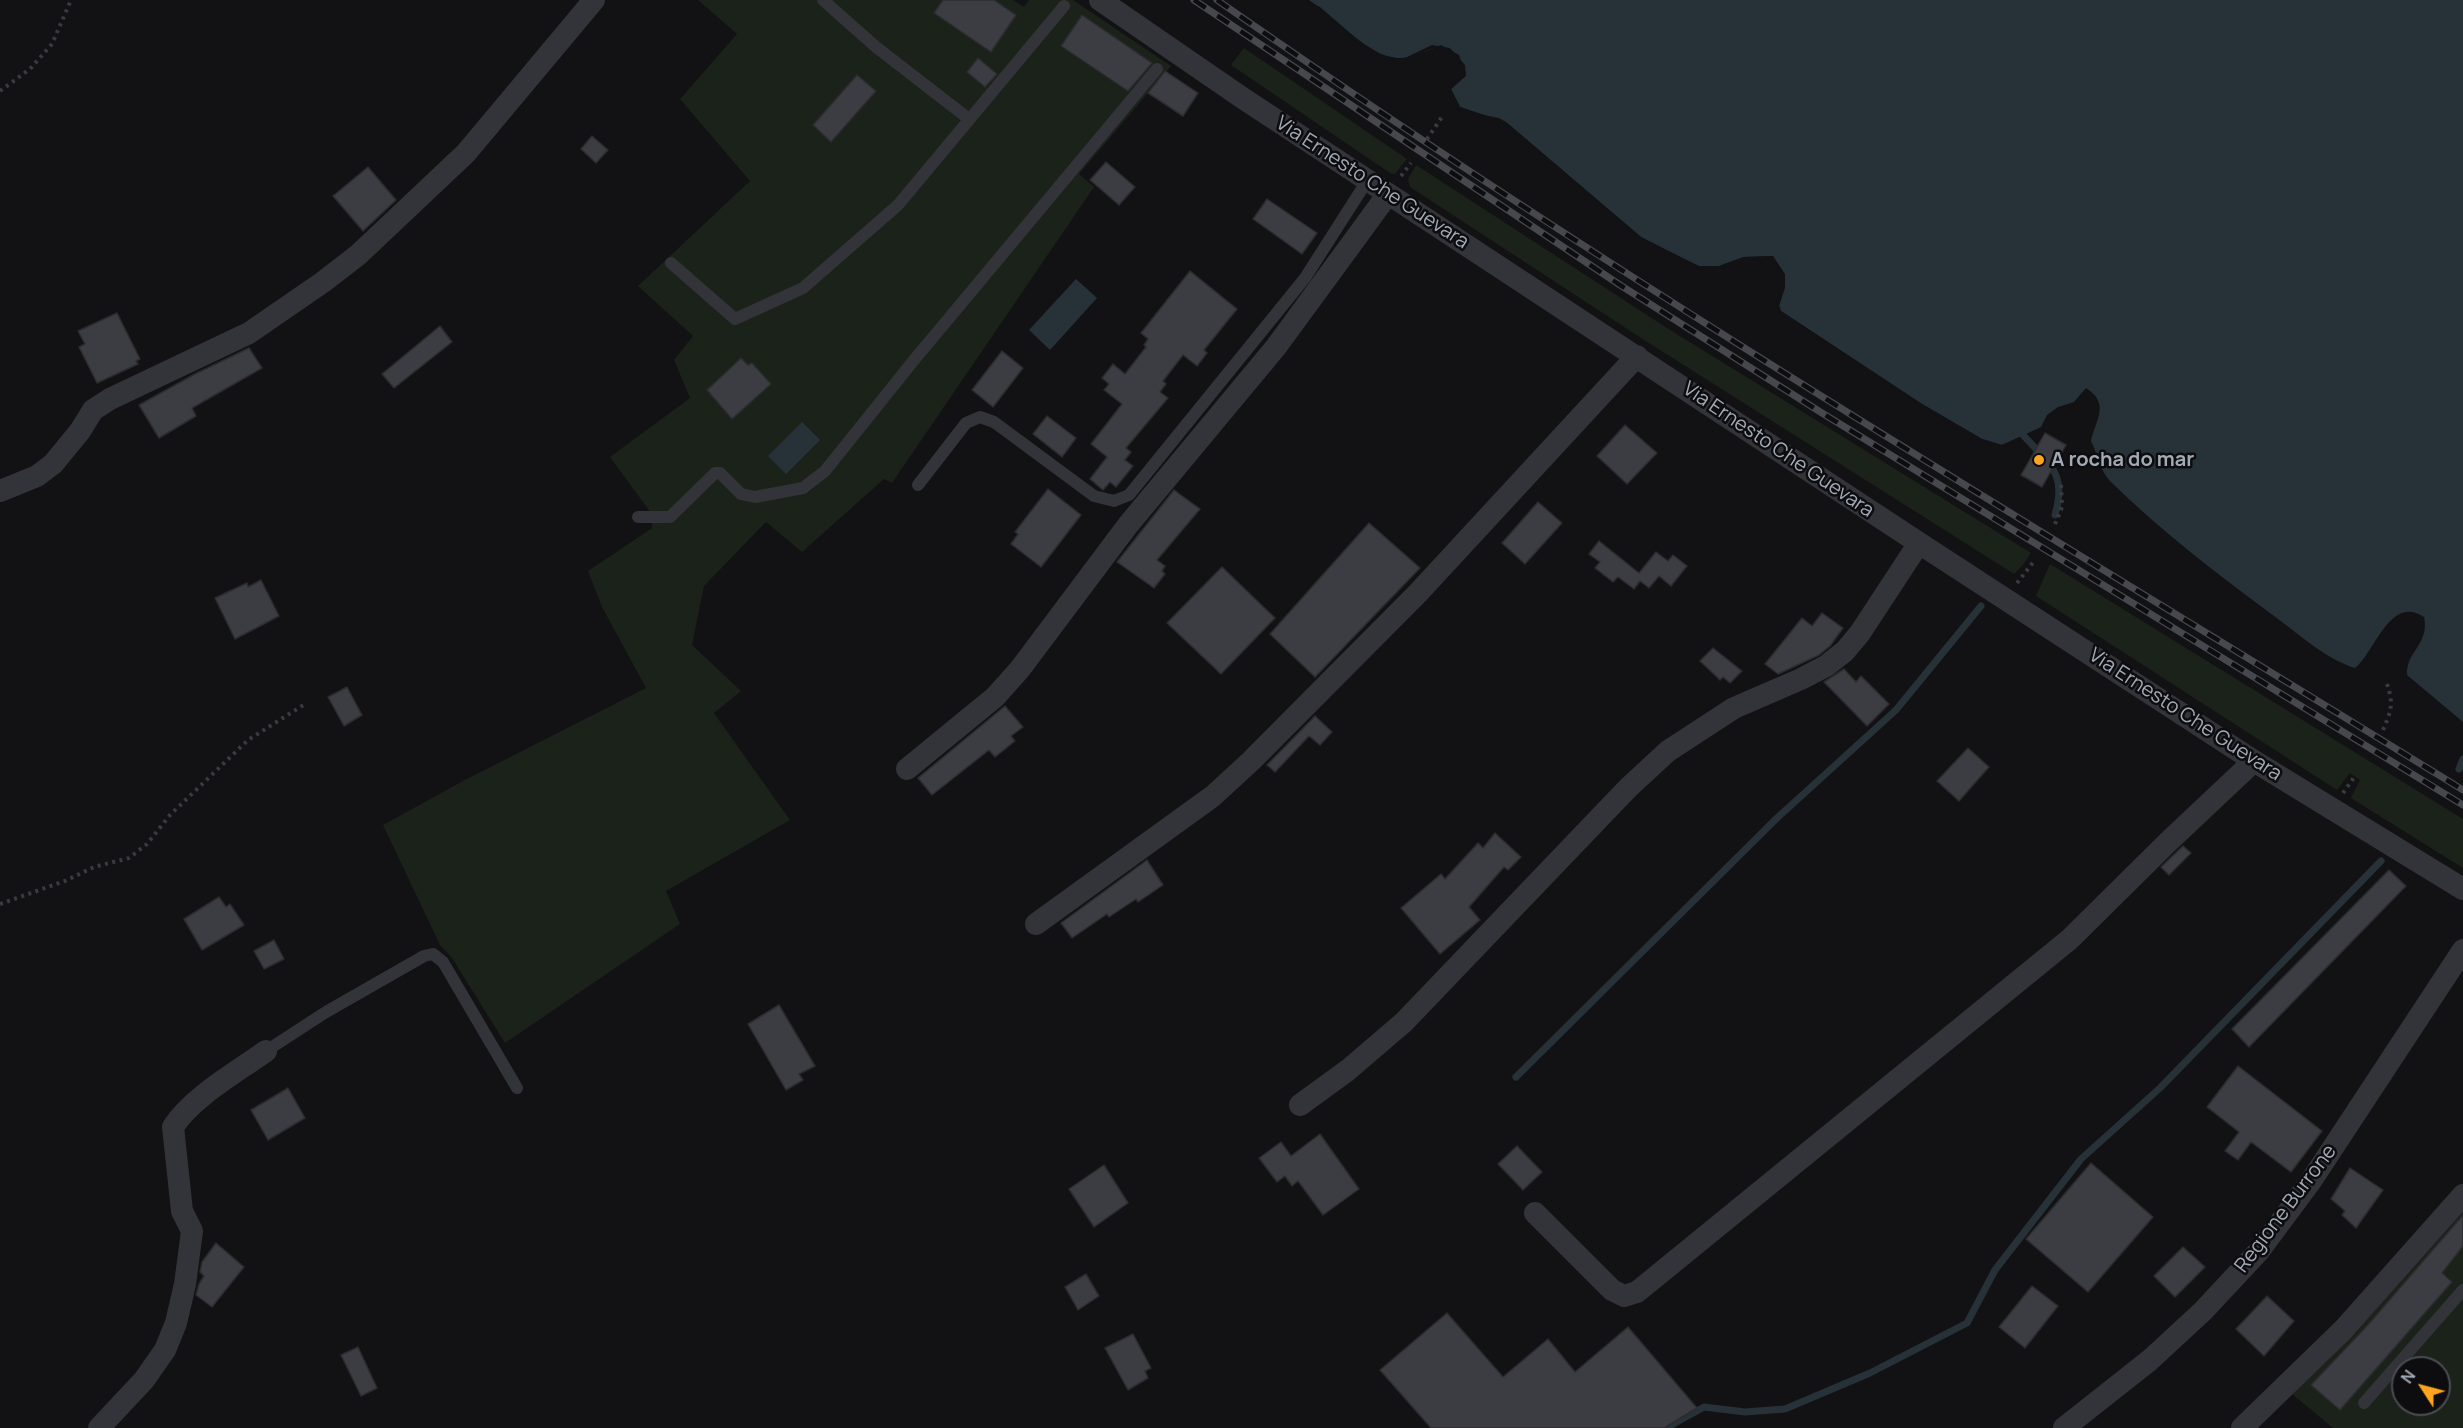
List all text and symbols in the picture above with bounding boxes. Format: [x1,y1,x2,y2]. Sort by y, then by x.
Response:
street label: Via Ernesto Che Guevara [1271,112,1473,254]
street label: Via Ernesto Che Guevara [1678,377,1878,523]
place label: A rocha do mar [2051,448,2194,472]
marker: A rocha do mar [2032,453,2046,467]
street label: Via Ernesto Che Guevara [2084,644,2286,786]
street label: Regione Burrone [2230,1140,2342,1278]
north arrow [2391,1356,2451,1416]
text: N [2396,1365,2420,1388]

